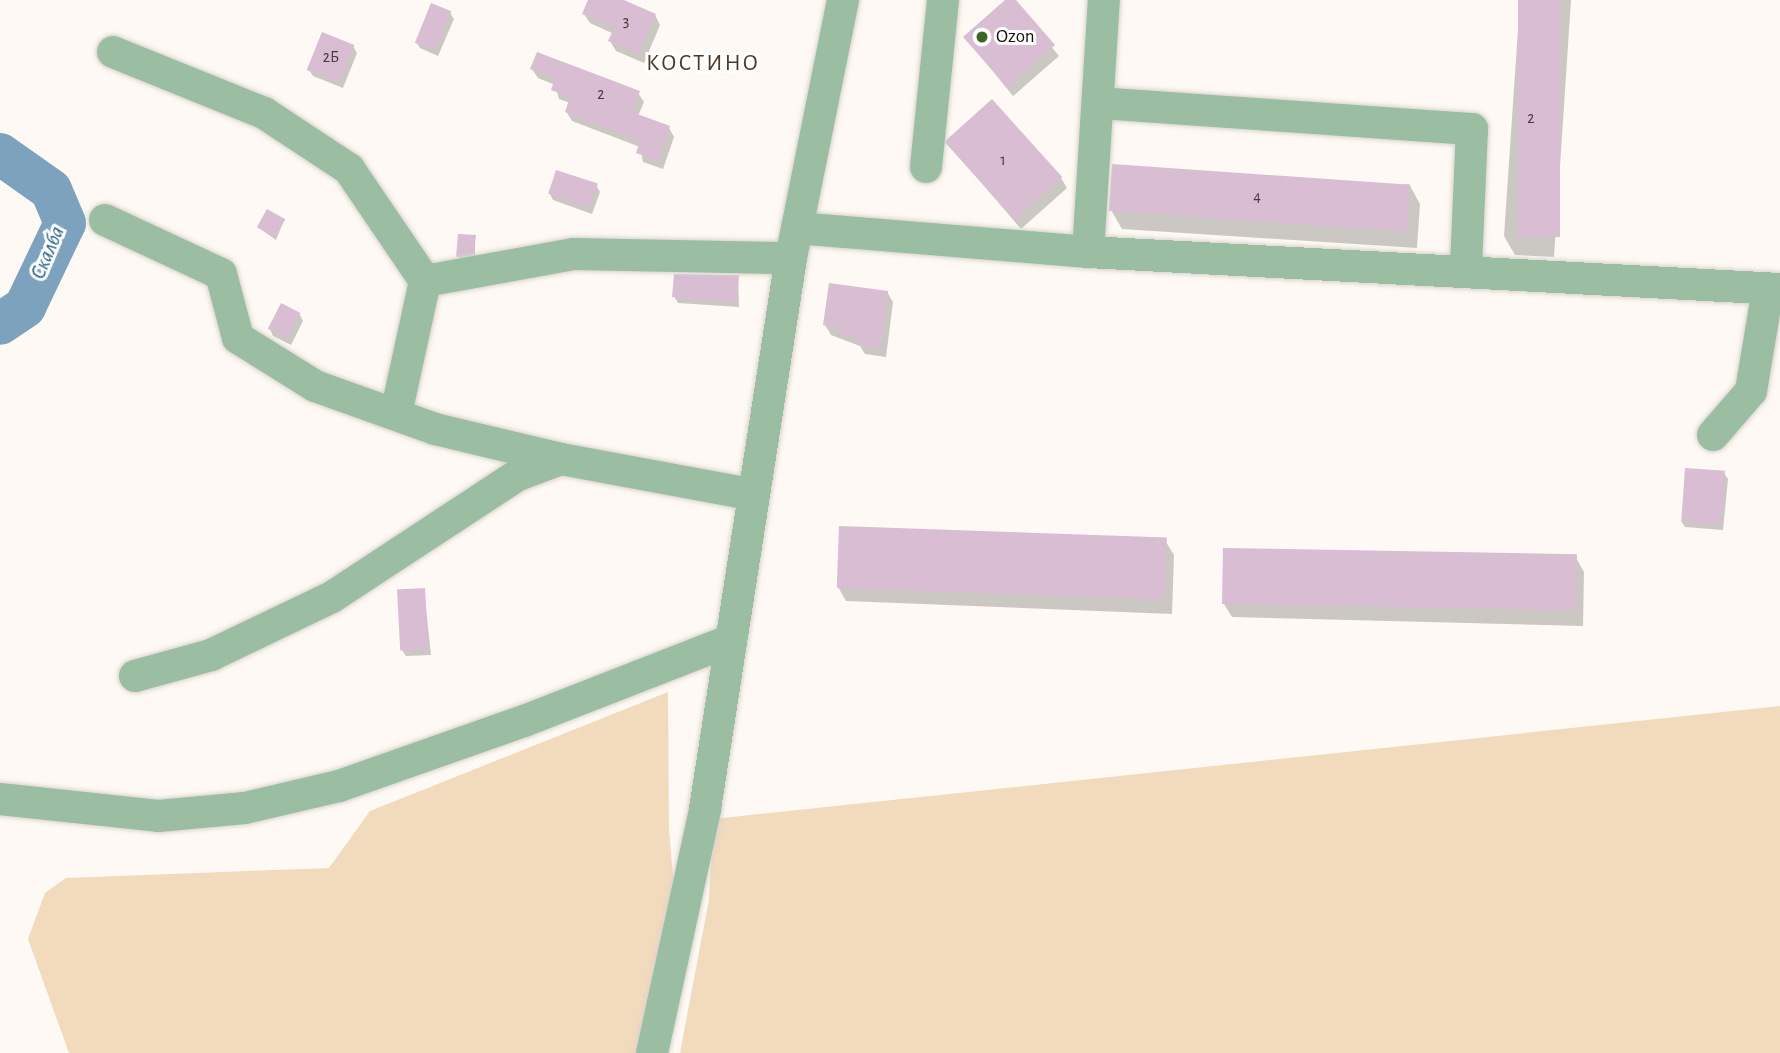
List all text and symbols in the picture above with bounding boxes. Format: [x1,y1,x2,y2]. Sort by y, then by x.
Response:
house number: 3 [623,11,629,31]
place label: Ozon [996,26,1035,48]
marker: Ozon [974,29,990,45]
house number: 2Б [323,47,339,67]
district label: КОСТИНО [647,50,759,78]
house number: 2 [597,84,605,104]
house number: 2 [1527,108,1535,128]
house number: 1 [1000,150,1006,170]
house number: 4 [1253,186,1261,206]
water label: Скалба [26,223,70,283]

